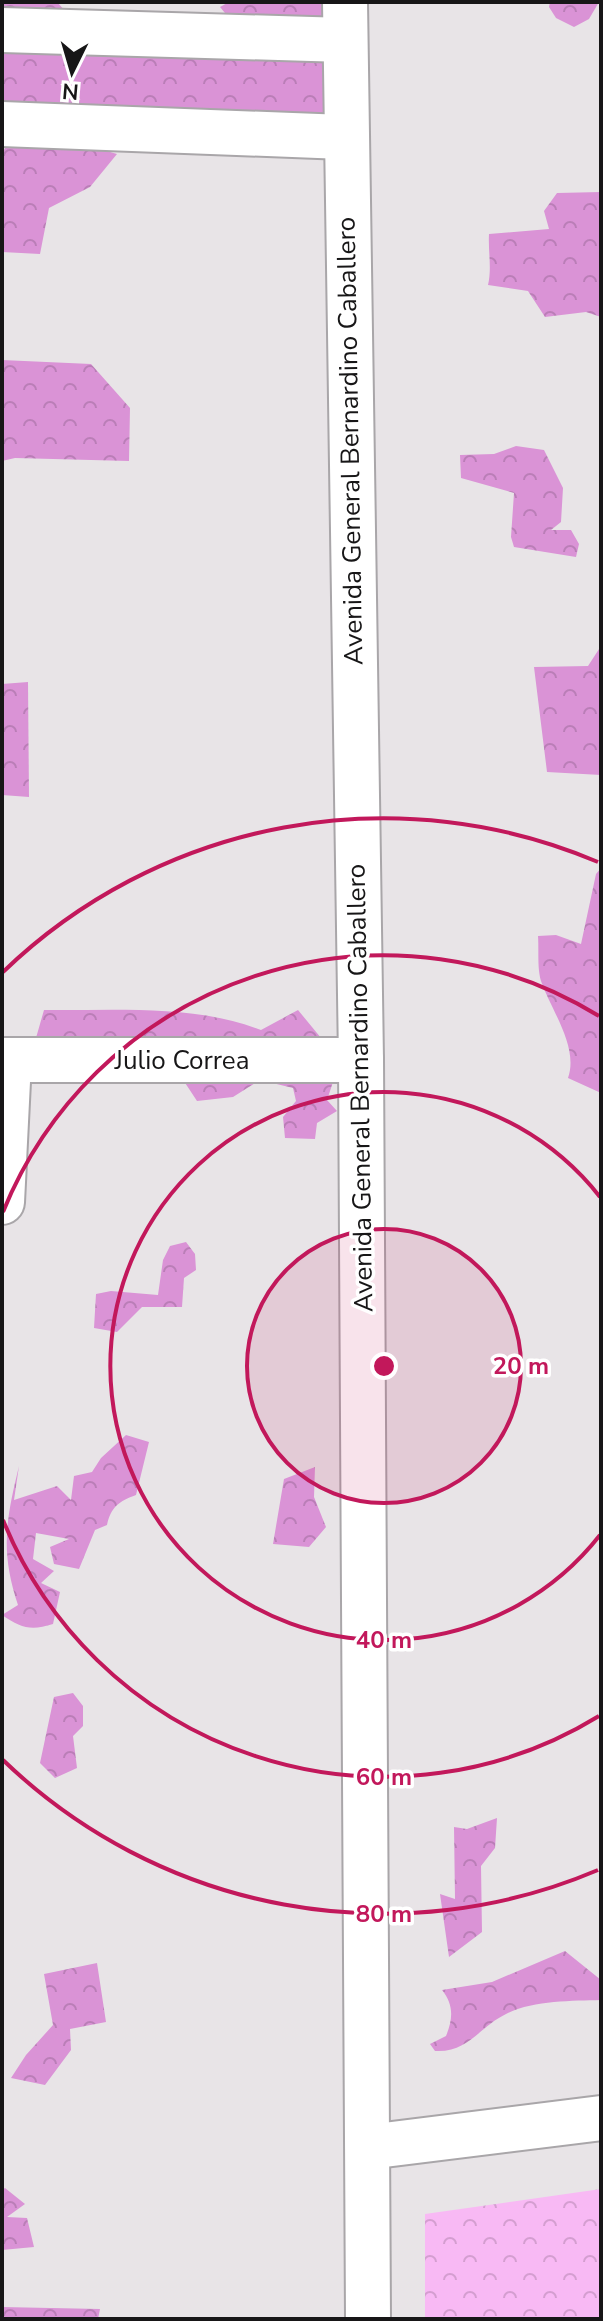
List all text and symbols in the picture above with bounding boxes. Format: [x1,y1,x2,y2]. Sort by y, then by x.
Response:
north arrow [32,32,112,112]
text: N [61,75,80,107]
street label: Avenida General Bernardino Caballero [329,217,371,665]
street label: Avenida General Bernardino Caballero [339,864,381,1312]
street label: Julio Correa [114,1043,249,1078]
text: 20 m [493,1350,549,1382]
centre of rings [370,1352,398,1380]
text: 40 m [356,1624,412,1656]
text: 60 m [356,1761,412,1793]
text: 80 m [356,1898,412,1930]

